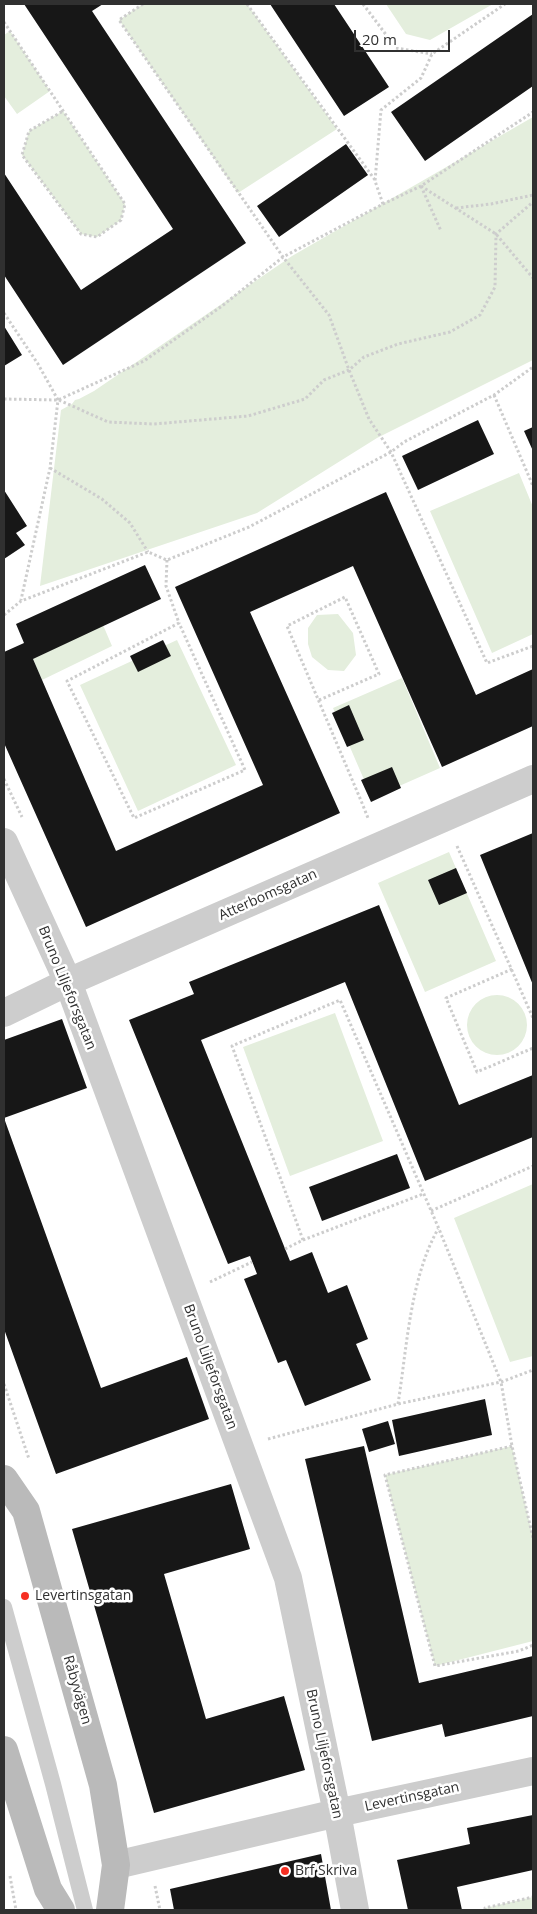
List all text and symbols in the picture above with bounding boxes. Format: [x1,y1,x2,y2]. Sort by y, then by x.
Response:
scale bar [357,20,453,52]
text: 20 m [362,29,397,49]
street label: Atterbomsgatan [216,866,320,924]
street label: Bruno Liljeforsgatan [34,924,100,1052]
street label: Bruno Liljeforsgatan [180,1302,240,1432]
place label: Levertinsgatan [35,1588,131,1604]
marker: Levertinsgatan [19,1590,31,1602]
street label: Råbyvägen [59,1654,95,1726]
street label: Bruno Liljeforsgatan [302,1688,346,1820]
street label: Levertinsgatan [363,1779,461,1815]
place label: Brf Skriva [295,1863,357,1879]
marker: Brf Skriva [279,1865,291,1877]

